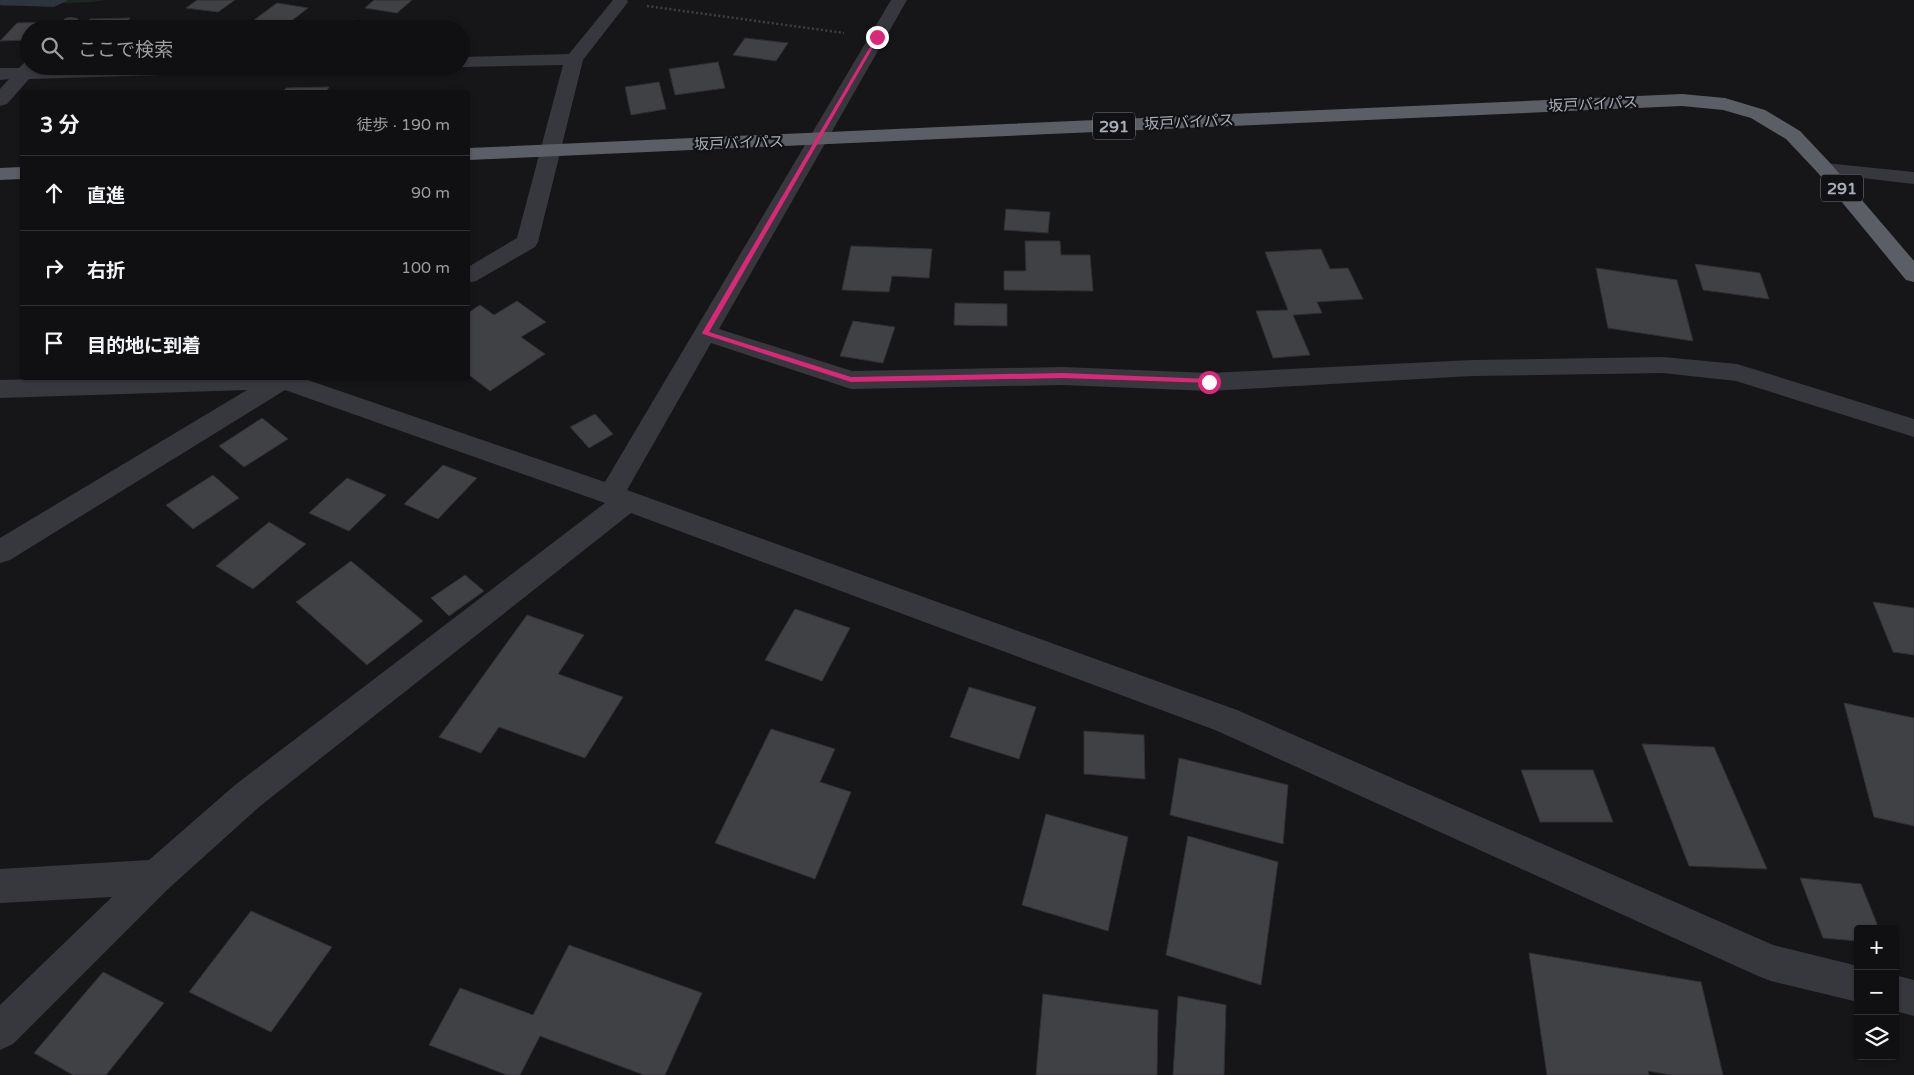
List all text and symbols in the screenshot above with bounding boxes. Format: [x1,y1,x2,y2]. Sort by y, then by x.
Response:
search box [20,20,470,75]
route end [866,26,889,49]
icon: search [38,34,66,62]
text: ここで検索 [78,39,173,61]
street label: 坂戸バイパス [1548,93,1638,115]
street label: 坂戸バイパス [1144,111,1234,133]
road number: 291 [1093,112,1135,140]
text: 3 分 [40,113,80,138]
text: 徒歩 · 190 m [357,115,450,135]
street label: 坂戸バイパス [694,132,784,154]
road number: 291 [1821,174,1863,202]
icon: ahead [40,179,68,207]
text: 90 m [411,183,450,203]
text: 直進 [87,185,125,207]
icon: right [40,254,68,282]
text: 100 m [401,258,450,278]
text: 右折 [87,260,125,282]
icon: arrive [40,329,68,357]
text: 目的地に到着 [87,335,201,357]
route start [1198,371,1221,394]
map controls [1854,925,1899,1060]
button: + [1854,925,1899,970]
button: − [1854,970,1899,1015]
button: layers [1854,1015,1899,1060]

